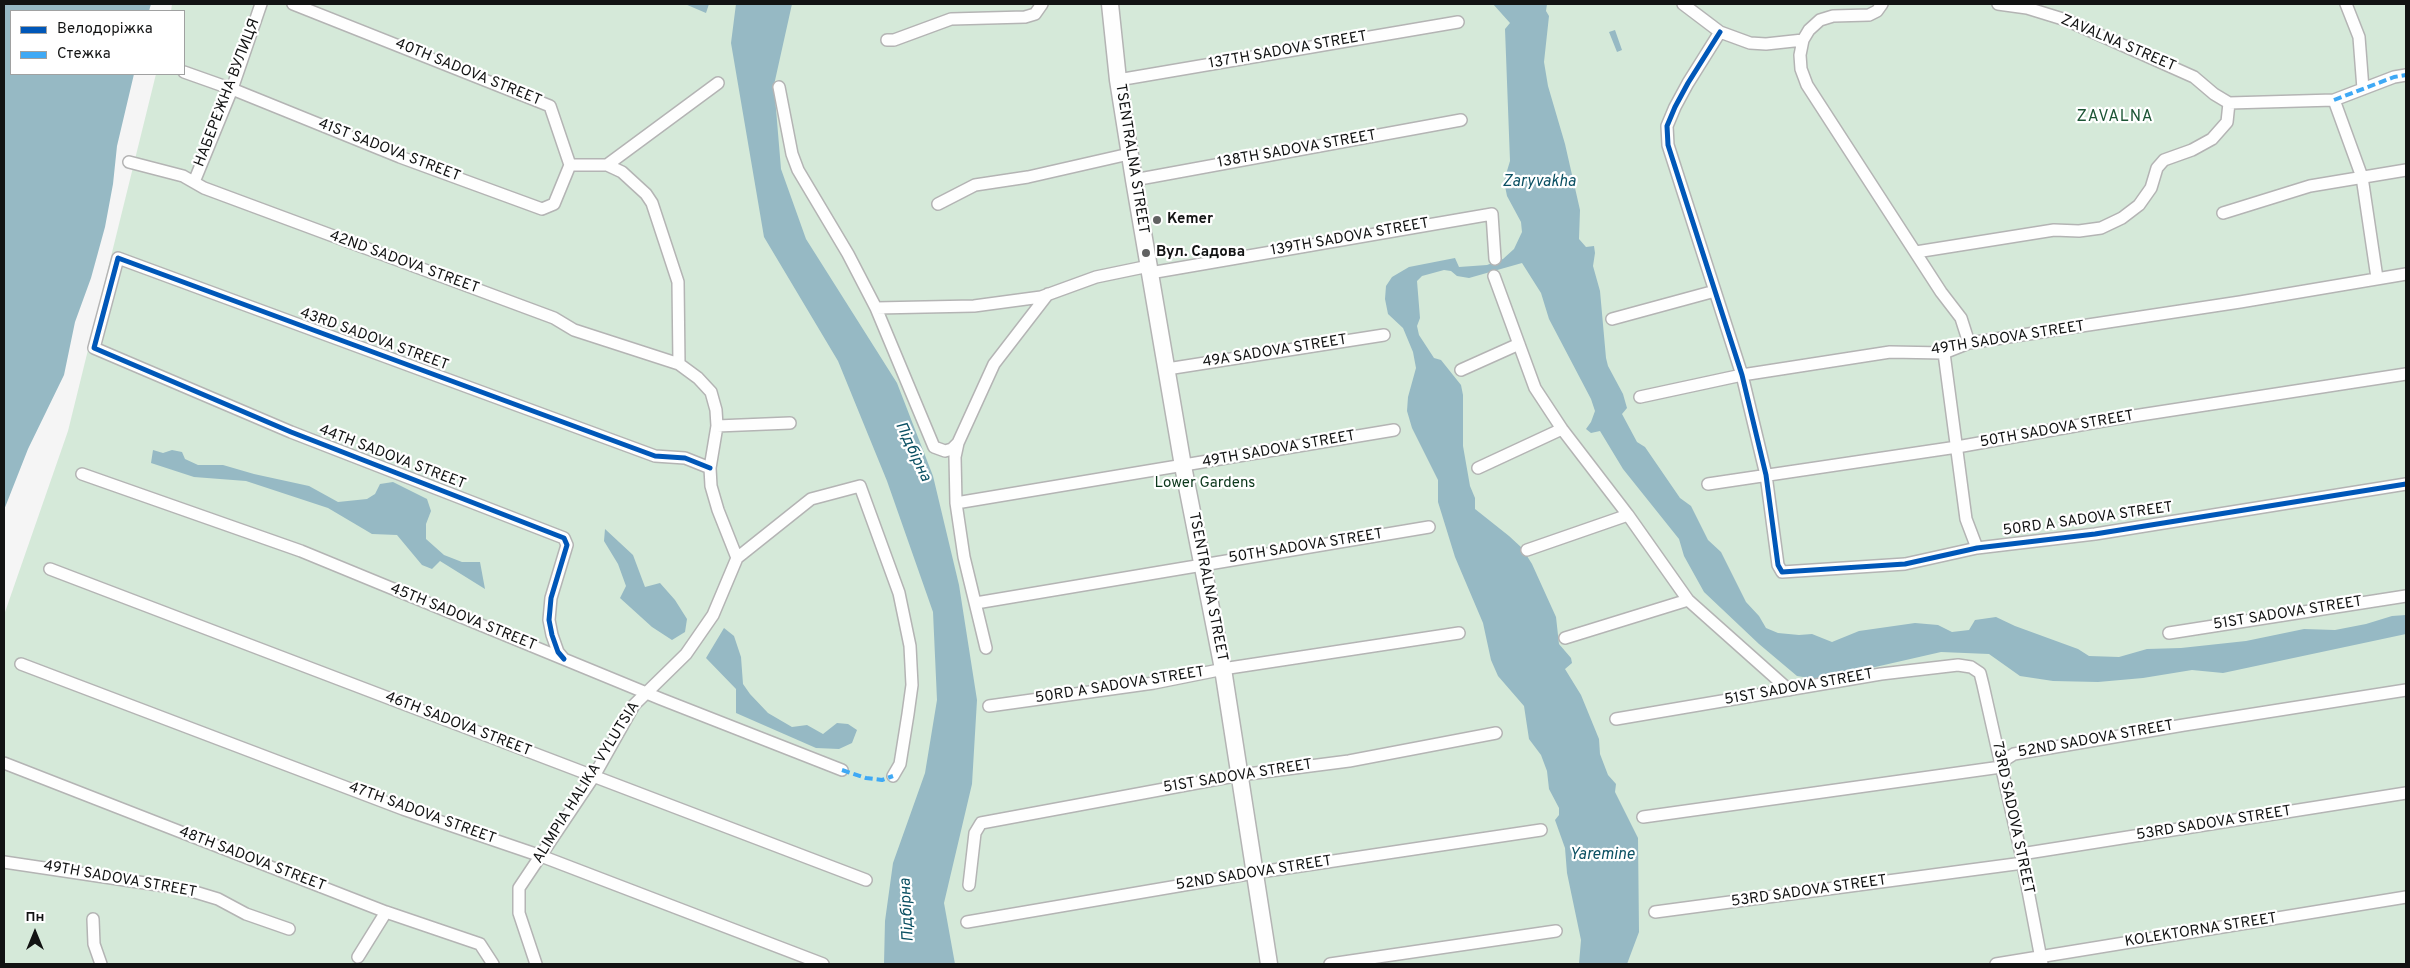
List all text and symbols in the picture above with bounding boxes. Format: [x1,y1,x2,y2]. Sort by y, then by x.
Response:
legend [10,10,185,75]
street label: ZAVALNA STREET [2058,12,2178,76]
street label: НАБЕРЕЖНА ВУЛИЦЯ [191,16,265,170]
text: Велодоріжка [57,20,153,39]
street label: 137TH SADOVA STREET [1207,28,1369,74]
street label: 40TH SADOVA STREET [392,35,544,111]
text: Стежка [57,45,111,64]
street label: TSENTRALNA STREET [1110,83,1152,235]
district label: ZAVALNA [2076,108,2154,128]
street label: 41ST SADOVA STREET [315,116,463,186]
street label: 138TH SADOVA STREET [1216,127,1378,173]
water label: Zaryvakha [1502,173,1576,193]
place label: Kemer [1167,211,1213,229]
marker: Kemer [1151,214,1163,226]
street label: 139TH SADOVA STREET [1269,215,1431,261]
street label: 42ND SADOVA STREET [327,228,481,298]
place label: Вул. Садова [1156,244,1245,262]
marker: Вул. Садова [1140,247,1152,259]
street label: 43RD SADOVA STREET [297,305,451,375]
street label: 49TH SADOVA STREET [1930,318,2086,360]
street label: 49A SADOVA STREET [1201,332,1349,372]
street label: 50TH SADOVA STREET [1979,408,2135,452]
water label: Підбірна [890,419,934,485]
street label: 44TH SADOVA STREET [316,422,468,494]
street label: 49TH SADOVA STREET [1201,428,1357,472]
park label: Lower Gardens [1155,475,1255,493]
street label: 50RD A SADOVA STREET [2002,499,2174,541]
street label: TSENTRALNA STREET [1184,511,1230,663]
street label: 50TH SADOVA STREET [1227,526,1385,568]
street label: 45TH SADOVA STREET [387,580,539,656]
street label: 51ST SADOVA STREET [2212,593,2364,635]
street label: 50RD A SADOVA STREET [1034,664,1206,708]
street label: 51ST SADOVA STREET [1723,666,1875,710]
street label: 46TH SADOVA STREET [382,689,534,761]
street label: ALIMPIA HALIKA VYLUTSIA [530,699,644,867]
street label: 52ND SADOVA STREET [2017,717,2175,763]
street label: 73RD SADOVA STREET [1987,740,2037,896]
street label: 51ST SADOVA STREET [1162,756,1314,798]
street label: 47TH SADOVA STREET [346,779,498,849]
street label: 53RD SADOVA STREET [2135,803,2293,845]
street label: 48TH SADOVA STREET [176,824,328,896]
water label: Yaremine [1570,846,1634,866]
street label: 52ND SADOVA STREET [1175,853,1333,895]
street label: 49TH SADOVA STREET [42,858,198,902]
street label: 53RD SADOVA STREET [1730,872,1888,912]
water label: Підбірна [897,878,919,942]
north arrow [10,908,60,958]
text: Пн [26,909,44,926]
street label: KOLEKTORNA STREET [2124,910,2278,952]

